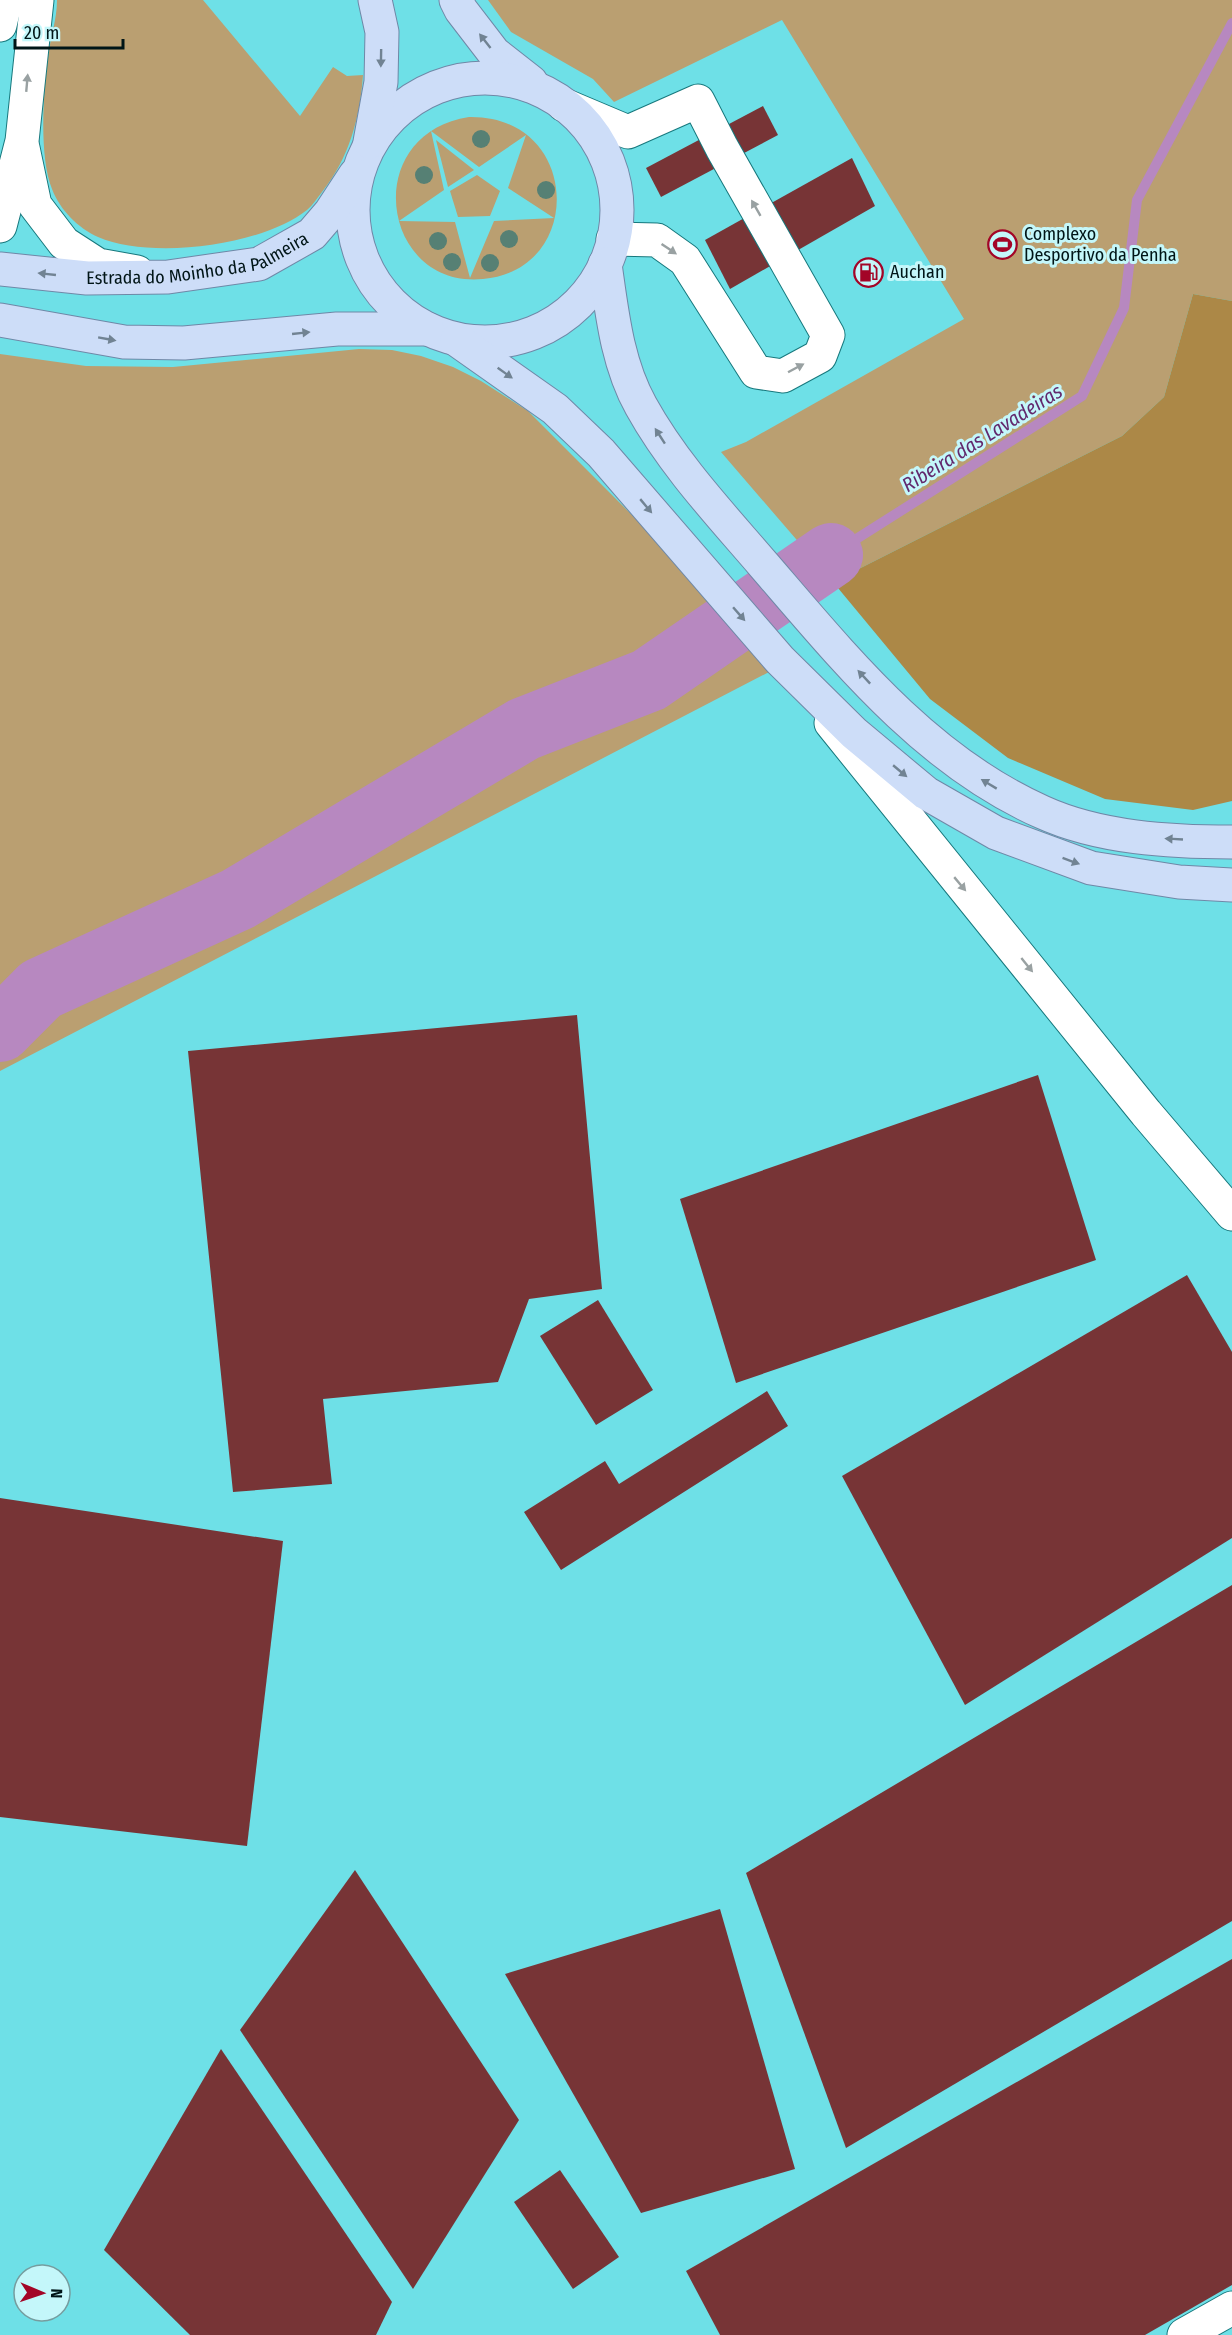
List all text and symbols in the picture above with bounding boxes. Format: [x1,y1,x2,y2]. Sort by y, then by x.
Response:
scale bar [15,12,123,50]
text: 20 m [24,22,59,44]
one-way arrow [478,33,491,49]
one-way arrow [377,48,386,67]
one-way arrow [22,73,32,92]
one-way arrow [751,199,761,216]
place label: Complexo Desportivo da Penha [1024,223,1177,266]
street label: Estrada do Moinho da Palmeira [86,227,312,289]
sports icon: Complexo Desportivo da Penha [987,228,1019,260]
one-way arrow [661,243,677,254]
fuel station icon: Auchan [853,256,885,288]
place label: Auchan [890,261,944,283]
one-way arrow [37,269,56,279]
one-way arrow [292,328,311,338]
one-way arrow [98,335,117,344]
one-way arrow [788,363,805,373]
one-way arrow [497,367,513,379]
water label: Ribeira das Lavadeiras [897,379,1067,497]
one-way arrow [654,428,666,444]
one-way arrow [640,498,653,514]
one-way arrow [733,606,746,622]
one-way arrow [858,670,872,684]
one-way arrow [892,764,907,777]
one-way arrow [981,779,997,790]
one-way arrow [1164,835,1183,844]
one-way arrow [1062,856,1080,866]
one-way arrow [953,876,966,891]
one-way arrow [1020,957,1033,973]
north arrow [12,2263,72,2323]
text: N [47,2288,66,2299]

